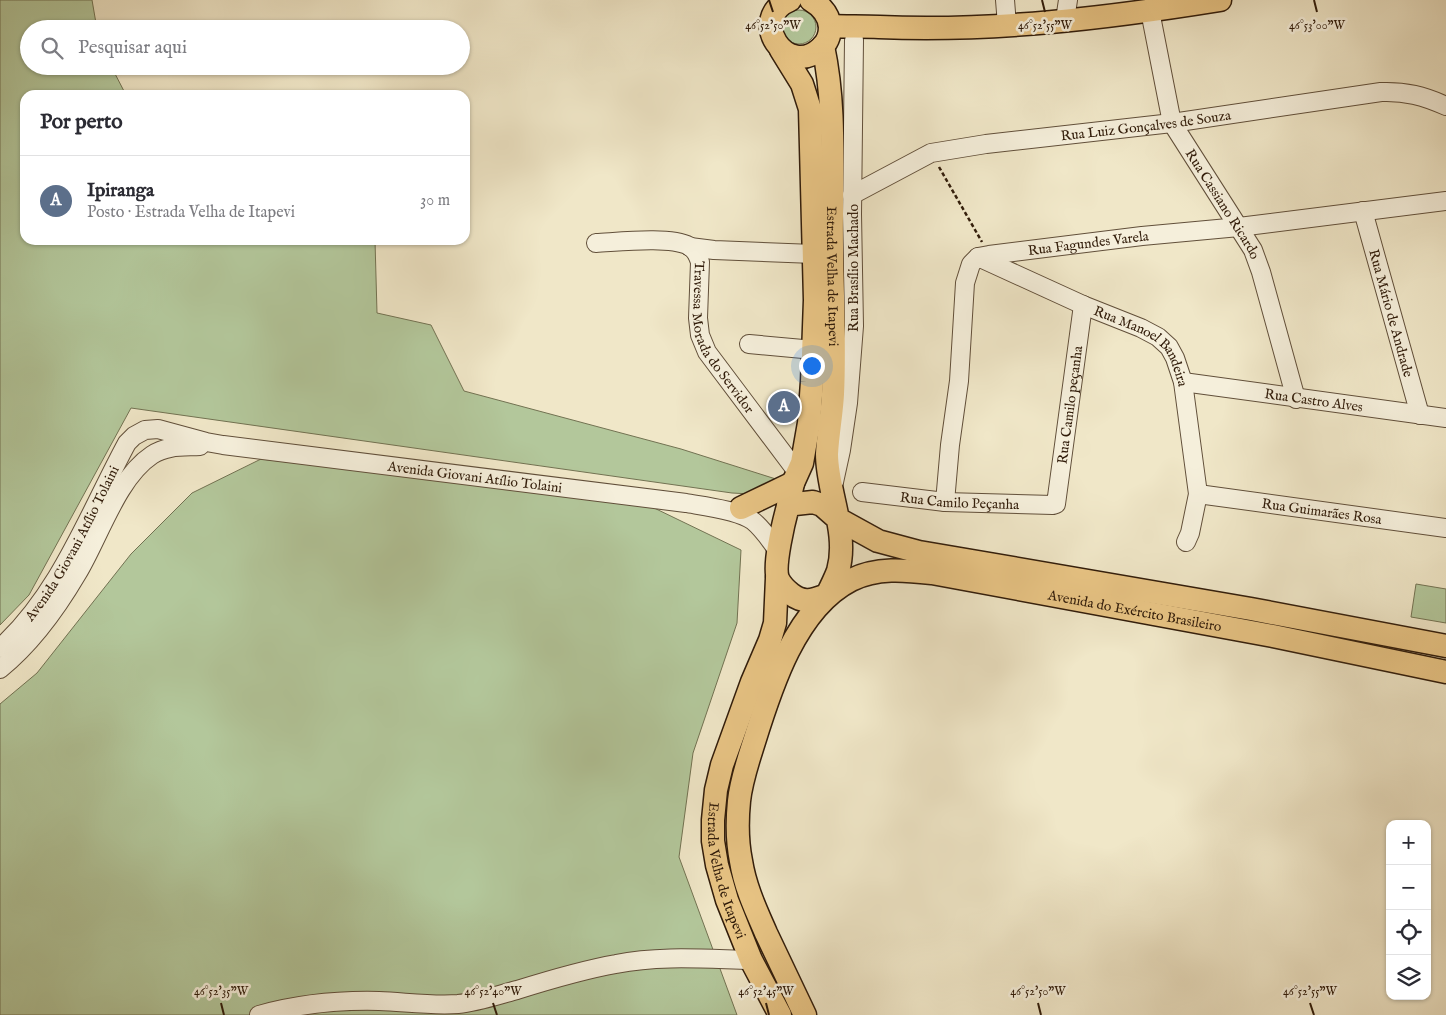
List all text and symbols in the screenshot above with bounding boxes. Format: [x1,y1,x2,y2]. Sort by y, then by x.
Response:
text: 46°52'50"W [745,18,801,33]
text: 46°52'55"W [1018,18,1073,33]
text: 46°53'00"W [1289,18,1346,33]
search box [20,20,470,75]
icon: search [38,34,66,62]
text: Pesquisar aqui [78,36,187,60]
street label: Rua Luiz Gonçalves de Souza [1060,106,1233,146]
text: Por perto [40,109,122,136]
street label: Rua Cassiano Ricardo [1181,146,1264,262]
text: Ipiranga [87,179,154,203]
text: A [51,191,61,211]
text: 30 m [420,191,450,211]
text: Posto · Estrada Velha de Itapevi [87,203,295,223]
street label: Rua Brasílio Machado [845,204,863,332]
street label: Estrada Velha de Itapevi [822,206,842,347]
street label: Rua Fagundes Varela [1027,227,1151,260]
street label: Rua Mário de Andrade [1364,247,1417,380]
street label: Travessa Morada do Servidor [687,261,758,417]
street label: Rua Manoel Bandeira [1091,302,1192,389]
street label: Rua Camilo peçanha [1054,344,1088,465]
your location [799,353,825,379]
street label: Rua Castro Alves [1263,385,1364,417]
pin: A [768,388,800,426]
street label: Avenida Giovani Atílio Tolaini [386,458,563,497]
street label: Avenida Giovani Atílio Tolaini [21,463,124,626]
street label: Rua Camilo Peçanha [899,489,1020,514]
street label: Rua Guimarães Rosa [1261,495,1384,529]
street label: Avenida do Exército Brasileiro [1045,586,1224,636]
street label: Estrada Velha de Itapevi [703,801,750,942]
map controls [1386,820,1431,1000]
button: + [1386,820,1431,865]
button: − [1386,865,1431,910]
button: locate [1386,910,1431,955]
button: layers [1386,955,1431,1000]
text: 46°52'35"W [194,984,249,999]
text: 46°52'40"W [464,984,522,999]
text: 46°52'45"W [738,984,794,999]
text: 46°52'50"W [1010,984,1066,999]
text: 46°52'55"W [1283,984,1338,999]

